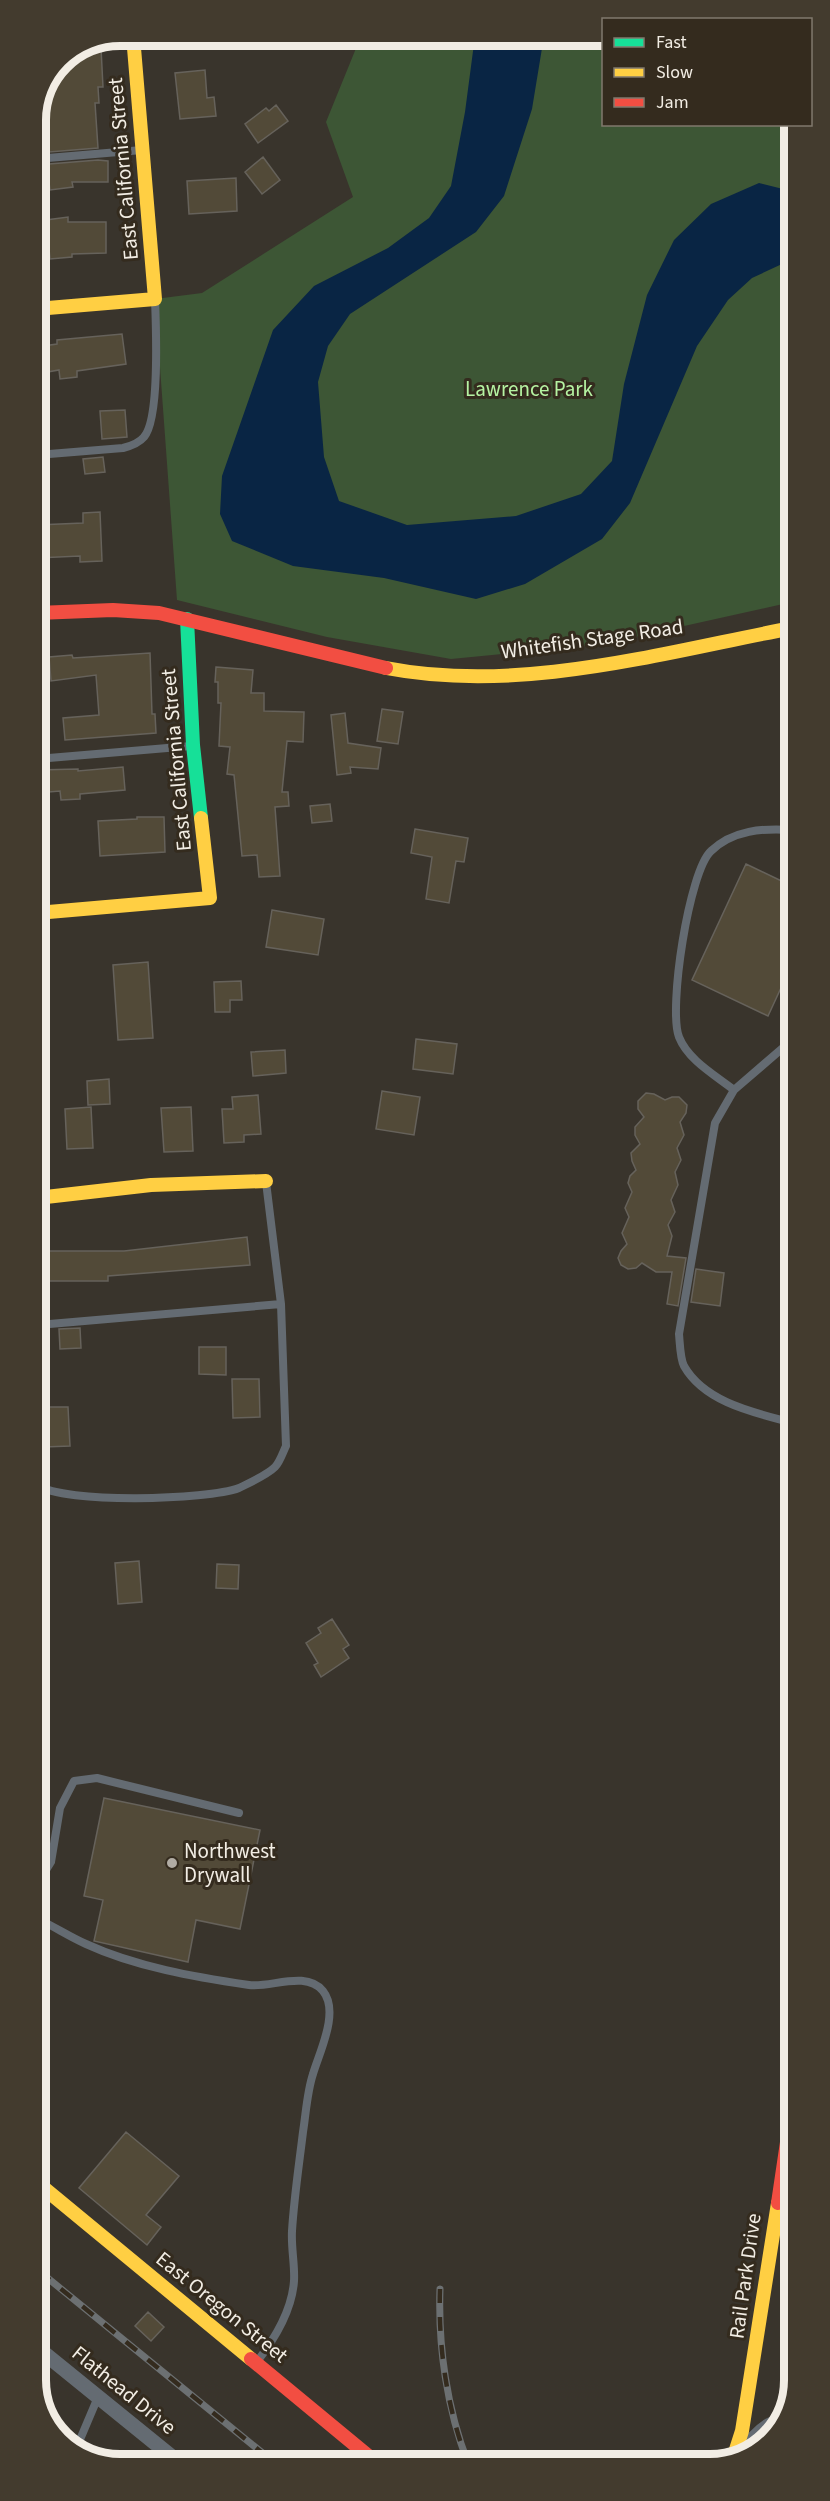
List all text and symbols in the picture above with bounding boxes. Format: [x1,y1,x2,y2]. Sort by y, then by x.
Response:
legend [602,18,812,126]
text: Fast [656,30,687,55]
text: Slow [656,60,693,85]
street label: East California Street [100,77,146,261]
text: Jam [656,90,689,115]
park label: Lawrence Park [465,374,594,404]
street label: Whitefish Stage Road [499,611,685,667]
street label: East California Street [153,668,199,852]
place label: Northwest Drywall [184,1836,276,1890]
marker: Northwest Drywall [165,1856,179,1870]
street label: Rail Park Drive [721,2211,769,2341]
street label: East Oregon Street [149,2244,295,2370]
street label: Flathead Drive [65,2338,183,2442]

